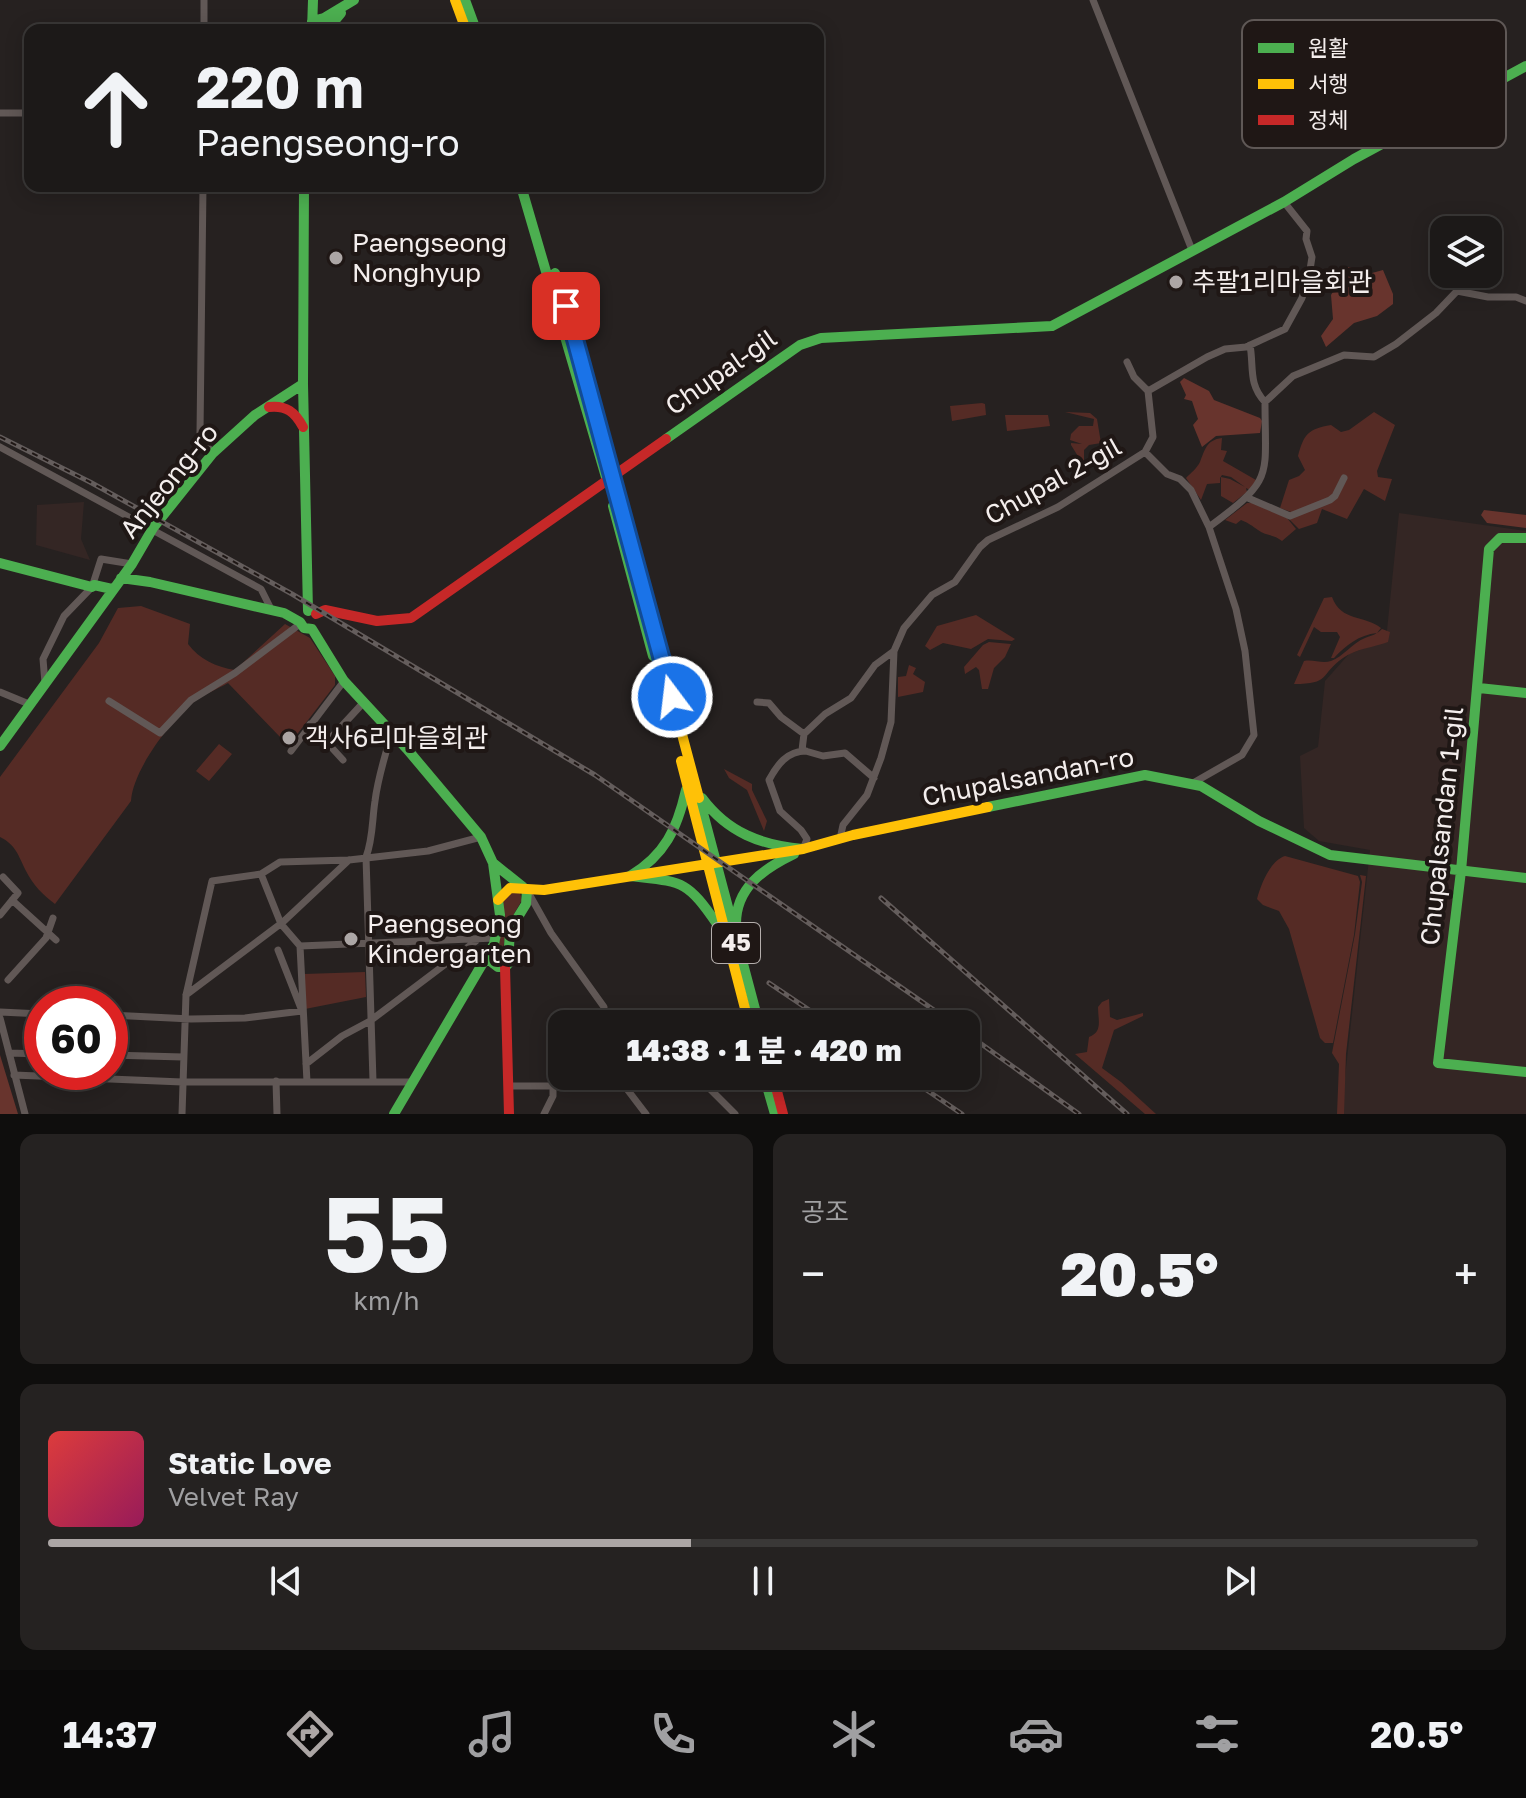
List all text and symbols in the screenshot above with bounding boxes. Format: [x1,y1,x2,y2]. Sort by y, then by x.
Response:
legend [1242,20,1506,148]
text: 원활 [1308,34,1348,61]
text: 220 m [196,53,364,120]
icon: ahead [64,56,168,160]
text: 서행 [1308,70,1348,97]
text: 정체 [1308,106,1348,133]
text: Paengseong-ro [196,121,460,164]
map controls [1430,216,1502,288]
button: layers [1430,216,1502,288]
place label: Paengseong Nonghyup [352,227,507,288]
marker: Paengseong Nonghyup [327,249,345,267]
place label: 추팔1리마을회관 [1192,266,1372,297]
pin [532,272,600,340]
marker: 추팔1리마을회관 [1167,273,1185,291]
icon: arrive [544,284,588,328]
street label: Chupal-gil [659,322,782,421]
street label: Anjeong-ro [113,417,224,544]
street label: Chupal 2-gil [979,430,1126,531]
position arrow [630,655,714,739]
street label: Chupalsandan 1-gil [1414,705,1469,947]
place label: 객사6리마을회관 [305,722,488,753]
marker: 객사6리마을회관 [280,729,298,747]
street label: Chupalsandan-ro [919,741,1136,812]
place label: Paengseong Kindergarten [367,908,532,969]
road number: 45 [712,923,760,963]
marker: Paengseong Kindergarten [342,930,360,948]
speed limit sign: 60 [24,986,128,1090]
text: 14:38 · 1 분 · 420 m [626,1032,902,1068]
text: 55 [323,1170,450,1295]
text: 공조 [801,1196,849,1227]
text: 20.5° [1061,1237,1218,1309]
text: − [801,1247,825,1300]
text: + [1454,1247,1478,1300]
text: km/h [353,1285,420,1316]
text: Static Love [168,1445,332,1481]
text: Velvet Ray [168,1481,299,1512]
icon: previous [264,1559,308,1603]
icon: pause [741,1559,785,1603]
icon: next [1218,1559,1262,1603]
icon: directions [282,1706,338,1762]
icon: music [464,1706,520,1762]
icon: phone [645,1706,701,1762]
icon: climate [826,1706,882,1762]
icon: car [1008,1706,1064,1762]
icon: filters [1189,1706,1245,1762]
text: 14:37 [63,1713,157,1756]
text: 20.5° [1370,1713,1463,1756]

